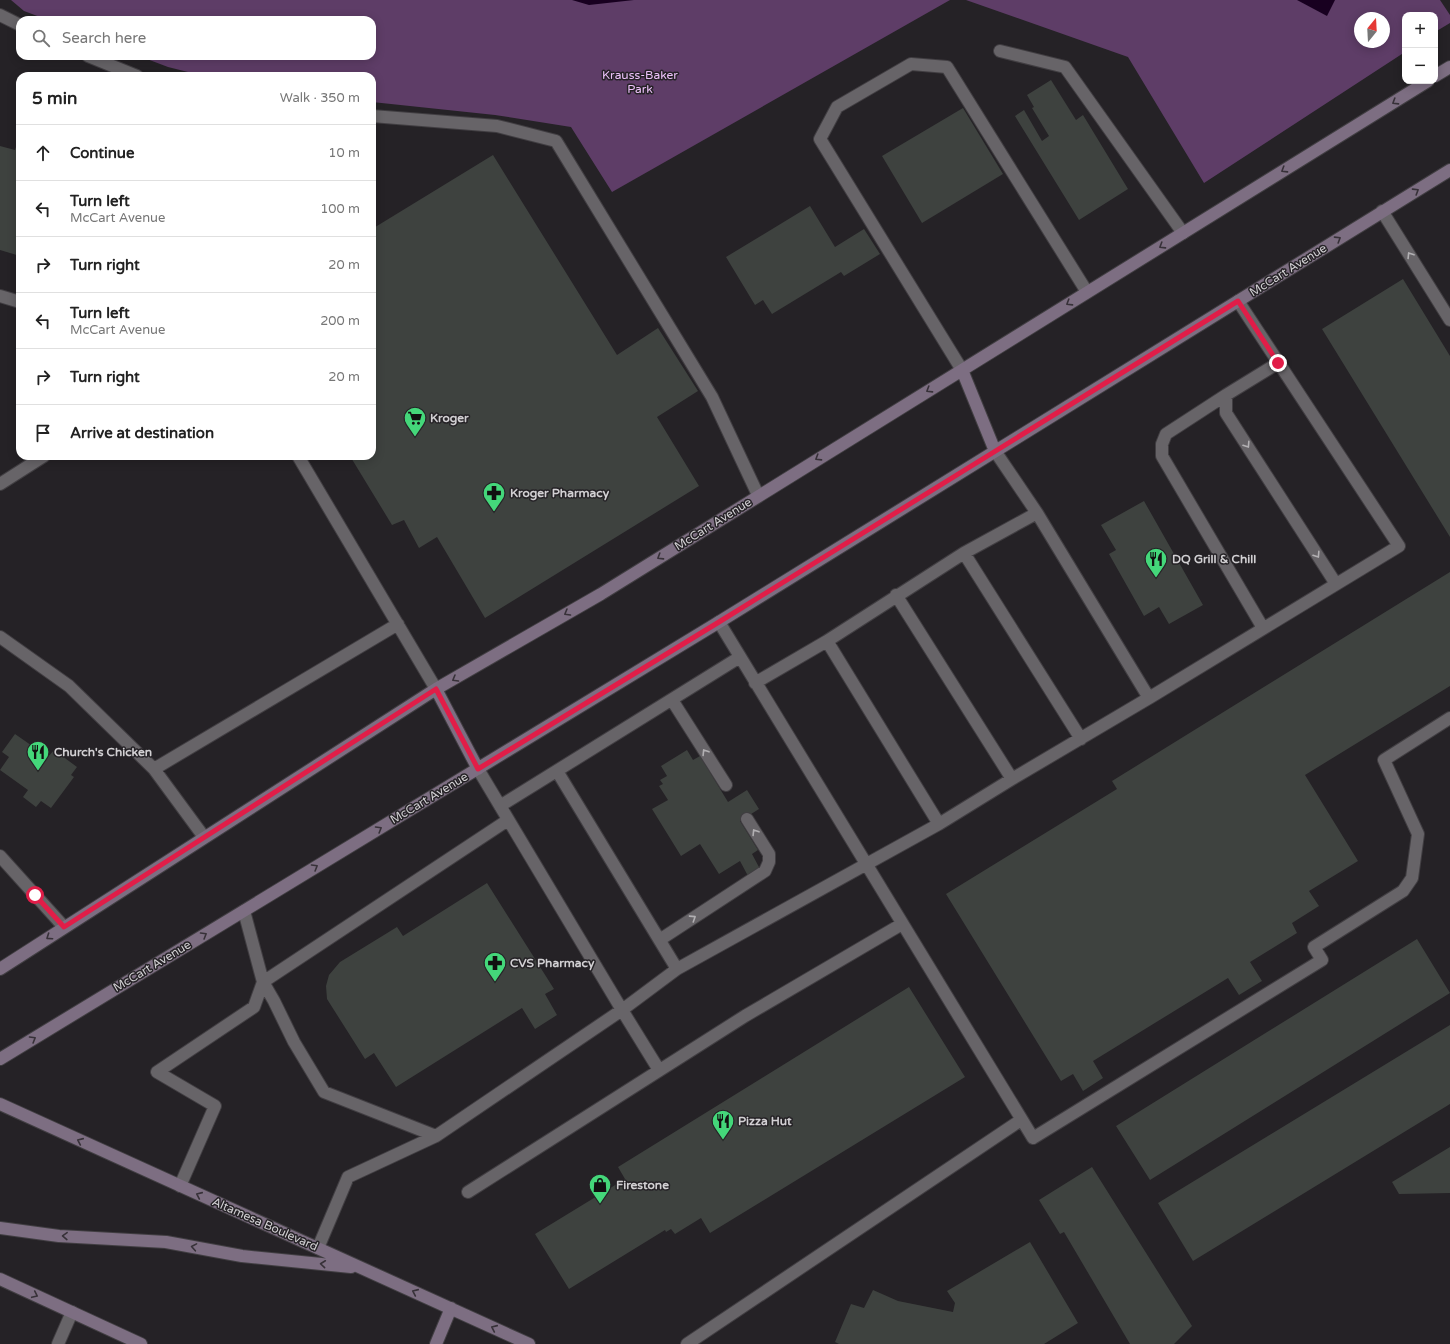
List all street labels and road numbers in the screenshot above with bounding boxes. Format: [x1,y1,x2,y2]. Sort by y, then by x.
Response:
street label: McCart Avenue [1247,241,1329,299]
street label: McCart Avenue [672,495,754,553]
street label: McCart Avenue [388,769,471,827]
street label: McCart Avenue [111,937,194,995]
street label: Altamesa Boulevard [210,1194,320,1254]

